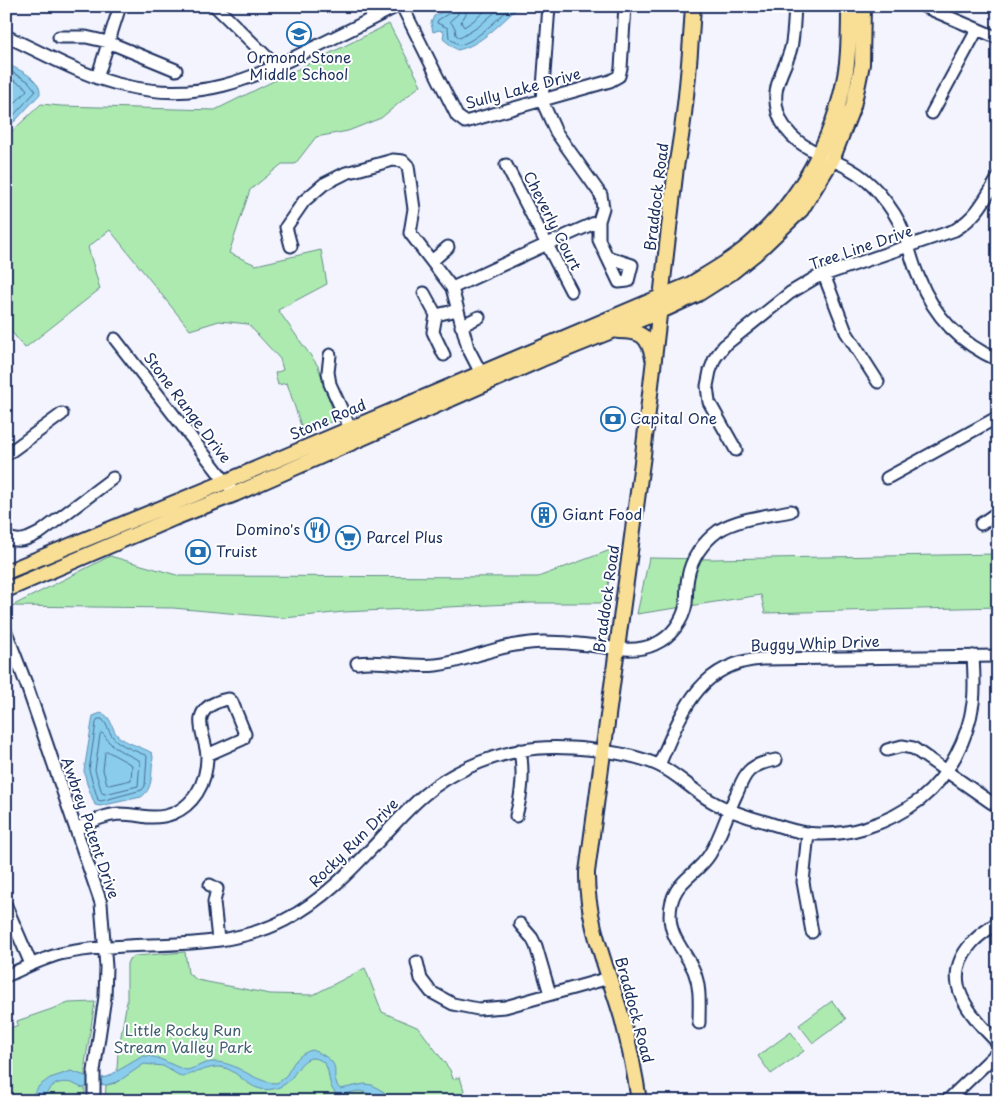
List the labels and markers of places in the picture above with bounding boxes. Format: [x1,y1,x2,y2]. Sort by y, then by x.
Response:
school or university icon: Ormond Stone Middle School [286,21,312,47]
place label: Ormond Stone Middle School [247,45,351,85]
bank icon: Capital One [600,406,626,432]
place label: Capital One [630,406,717,429]
building icon: Giant Food [531,502,557,528]
place label: Giant Food [562,502,642,525]
place label: Domino's [236,517,300,540]
restaurant icon: Domino's [304,517,330,543]
supermarket icon: Parcel Plus [335,525,361,551]
place label: Parcel Plus [366,525,443,548]
bank icon: Truist [185,539,211,565]
place label: Truist [216,539,257,562]

